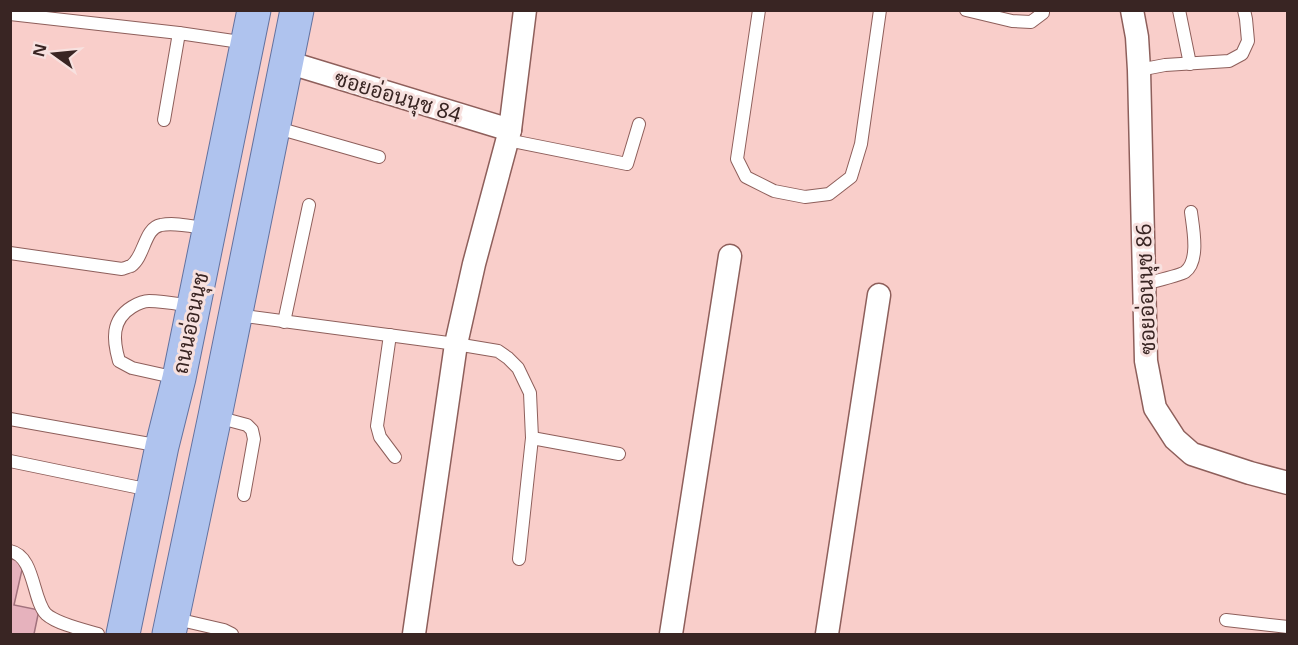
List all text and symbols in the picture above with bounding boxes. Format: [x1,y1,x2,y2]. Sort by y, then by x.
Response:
north arrow [24,24,84,84]
text: N [27,41,52,59]
street label: ซอยอ่อนนุช 84 [331,63,465,129]
street label: ซอยอ่อนนุช 86 [1129,223,1162,355]
street label: ถนนอ่อนนุช [166,270,215,377]

